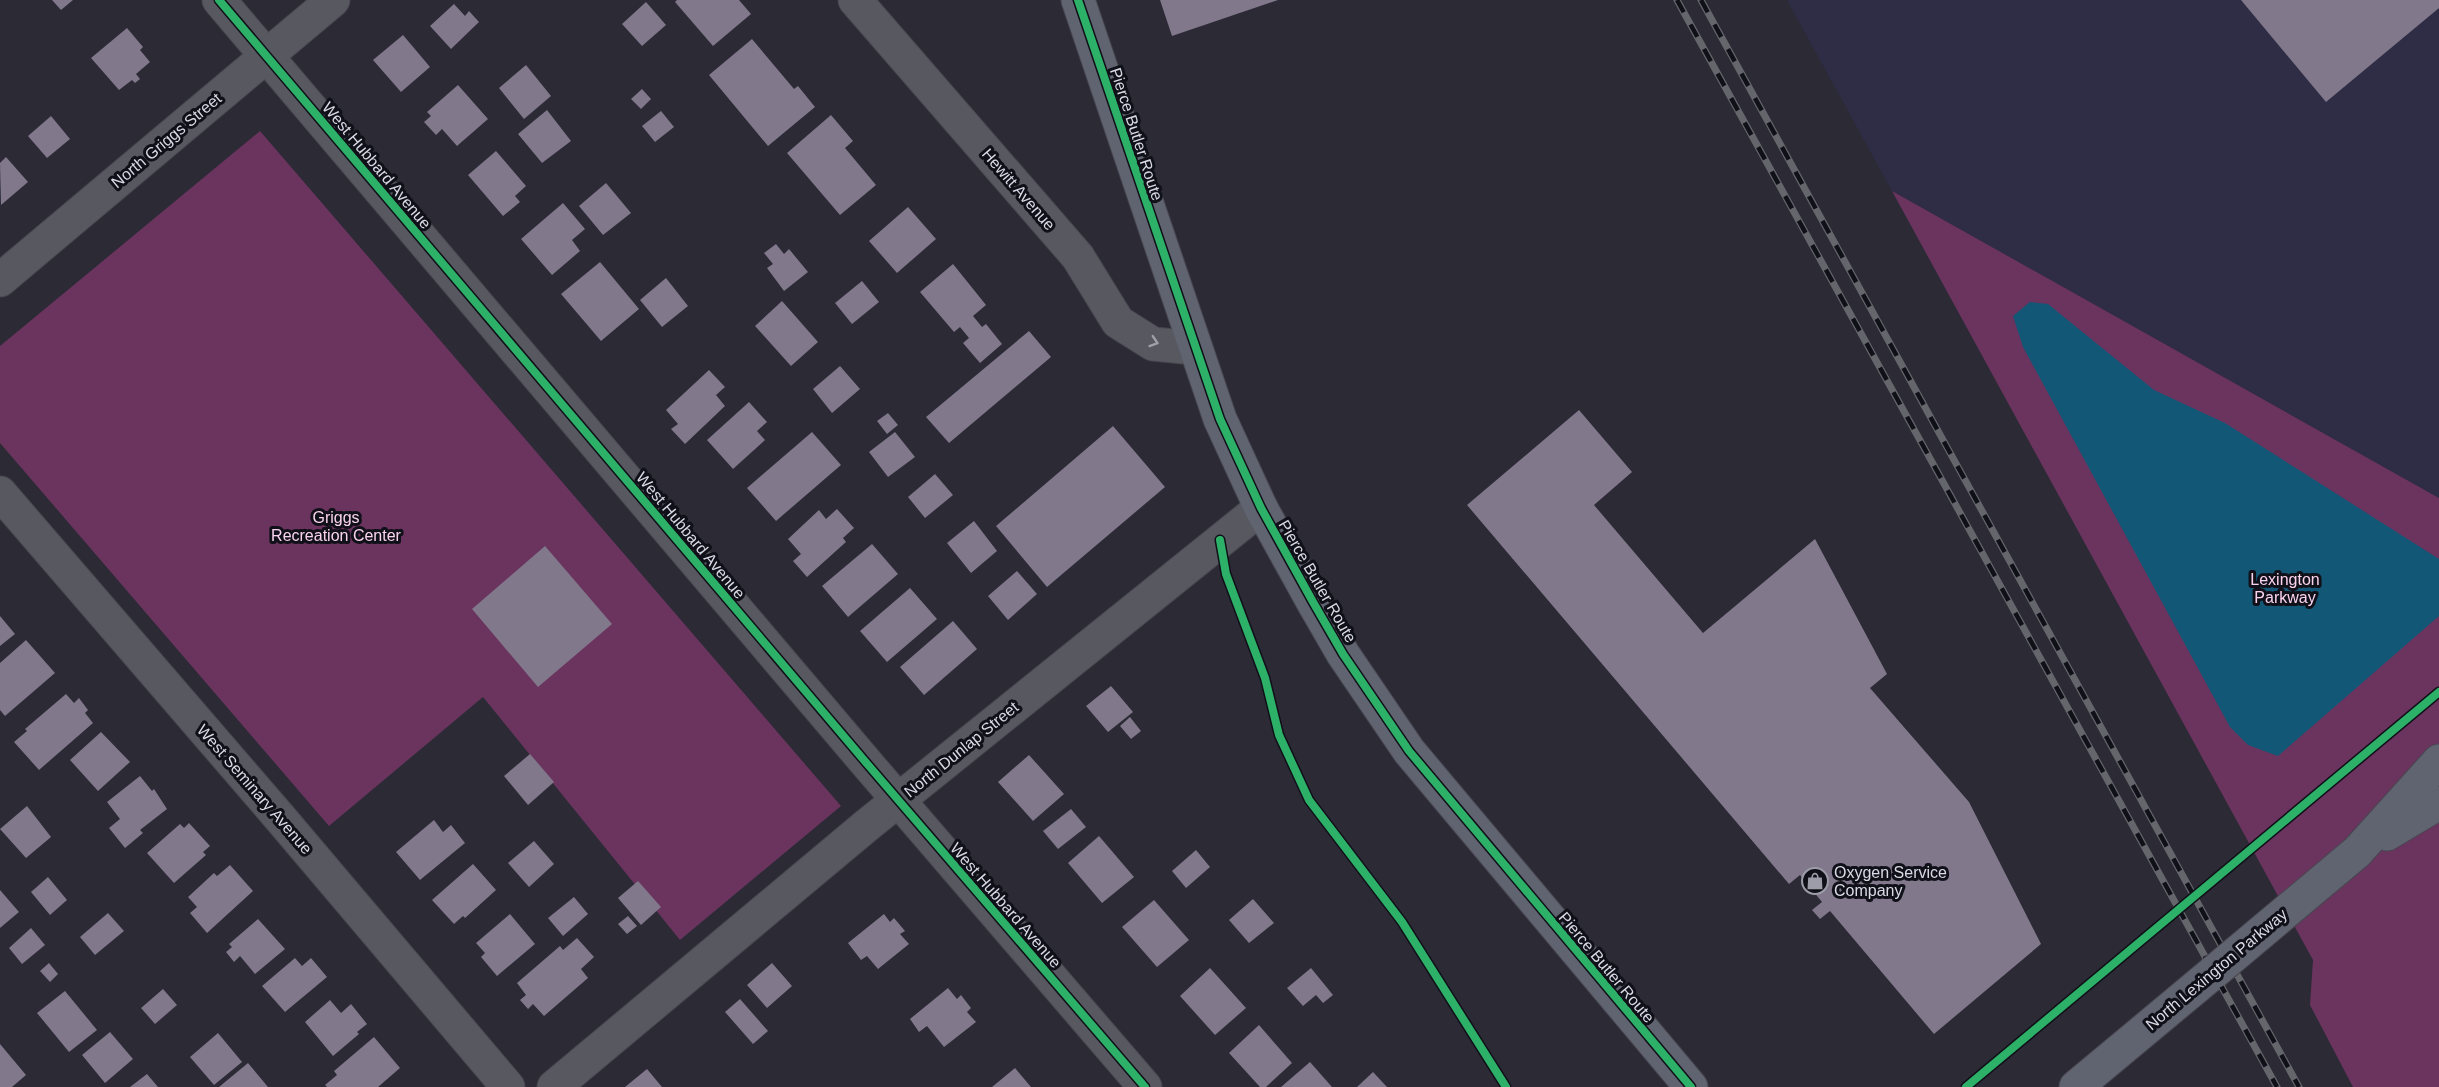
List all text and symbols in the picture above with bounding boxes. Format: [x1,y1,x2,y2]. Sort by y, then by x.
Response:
street label: Pierce Butler Route [1107,66,1166,203]
street label: North Griggs Street [108,89,225,191]
street label: West Hubbard Avenue [319,99,434,232]
street label: Hewitt Avenue [979,145,1059,233]
one-way arrow [1148,334,1159,347]
street label: West Hubbard Avenue [633,469,748,602]
park label: Griggs Recreation Center [271,509,402,544]
street label: Pierce Butler Route [1276,517,1360,646]
park label: Lexington Parkway [2250,571,2320,606]
street label: North Dunlap Street [901,698,1022,800]
street label: West Seminary Avenue [194,721,315,858]
street label: West Hubbard Avenue [947,840,1064,971]
place label: Oxygen Service Company [1834,864,1947,899]
shop icon: Oxygen Service Company [1800,866,1830,896]
street label: North Lexington Parkway [2142,905,2290,1033]
street label: Pierce Butler Route [1556,909,1658,1026]

